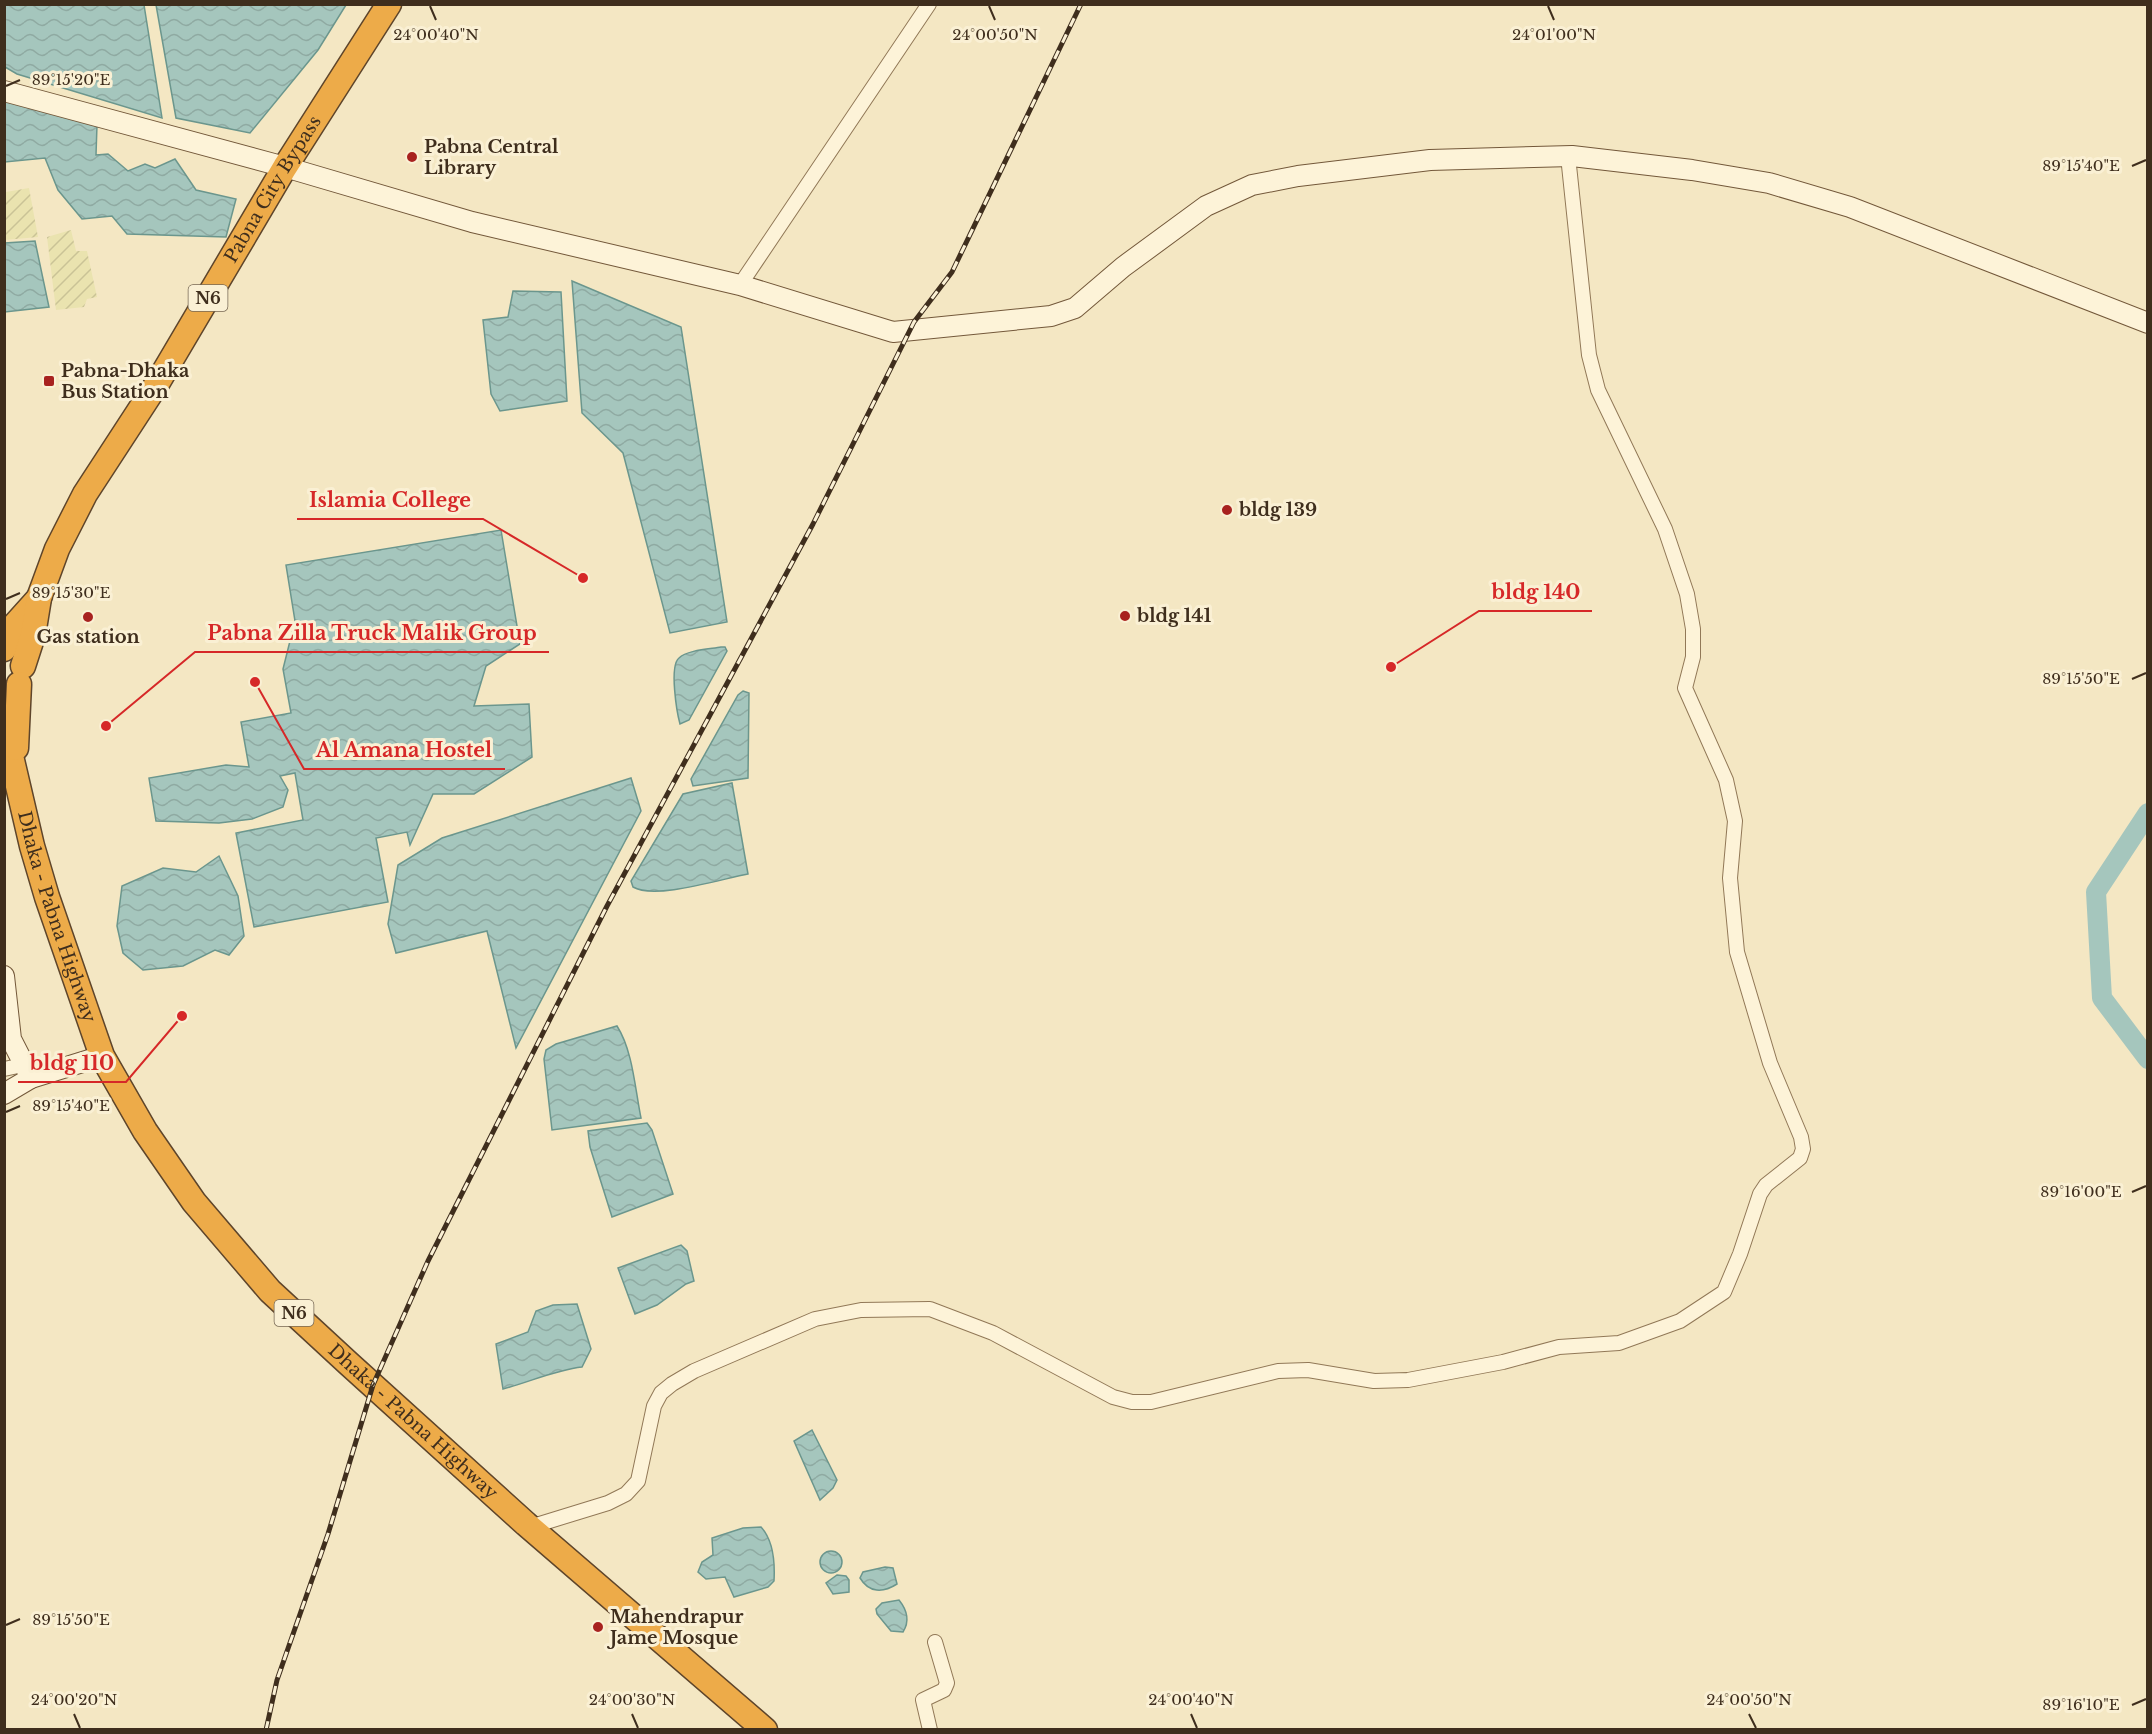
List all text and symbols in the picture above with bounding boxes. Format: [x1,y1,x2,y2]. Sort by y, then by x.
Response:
text: 24°00'40"N [393,25,479,44]
text: 24°00'50"N [952,25,1038,44]
text: 24°01'00"N [1512,25,1596,44]
text: 89°15'20"E [32,70,110,89]
street label: Pabna City Bypass [220,112,326,267]
place label: Pabna Central Library [424,136,559,179]
marker: Pabna Central Library [405,150,419,164]
text: 89°15'40"E [2042,156,2120,175]
road number: N6 [188,285,228,311]
place label: Pabna-Dhaka Bus Station [61,360,190,403]
marker: Pabna-Dhaka Bus Station [42,374,56,388]
callout: Islamia College [297,481,483,519]
text: Islamia College [309,488,471,512]
place label: bldg 139 [1238,499,1317,521]
marker: bldg 139 [1220,503,1234,517]
callout: bldg 140 [1479,573,1592,611]
text: bldg 140 [1491,580,1580,604]
text: 89°15'30"E [32,583,110,602]
place label: bldg 141 [1136,605,1211,627]
marker: bldg 141 [1118,609,1132,623]
marker: Gas station [81,610,95,624]
callout: Pabna Zilla Truck Malik Group [195,614,549,652]
text: Pabna Zilla Truck Malik Group [207,621,537,645]
place label: Gas station [36,626,140,648]
text: 89°15'50"E [2042,669,2120,688]
callout: Al Amana Hostel [304,731,505,769]
text: Al Amana Hostel [315,738,492,762]
street label: Dhaka - Pabna Highway [13,809,101,1026]
callout: bldg 110 [18,1044,126,1082]
text: bldg 110 [29,1051,114,1075]
text: 89°15'40"E [32,1096,110,1115]
text: 89°16'00"E [2040,1182,2122,1201]
road number: N6 [274,1300,314,1326]
street label: Dhaka - Pabna Highway [324,1339,503,1504]
place label: Mahendrapur Jame Mosque [606,1606,744,1649]
text: 89°15'50"E [32,1610,110,1629]
marker: Mahendrapur Jame Mosque [591,1620,605,1634]
text: 24°00'20"N [31,1690,117,1709]
text: 24°00'30"N [589,1690,675,1709]
text: 24°00'40"N [1148,1690,1234,1709]
text: 24°00'50"N [1706,1690,1792,1709]
text: 89°16'10"E [2042,1695,2120,1714]

